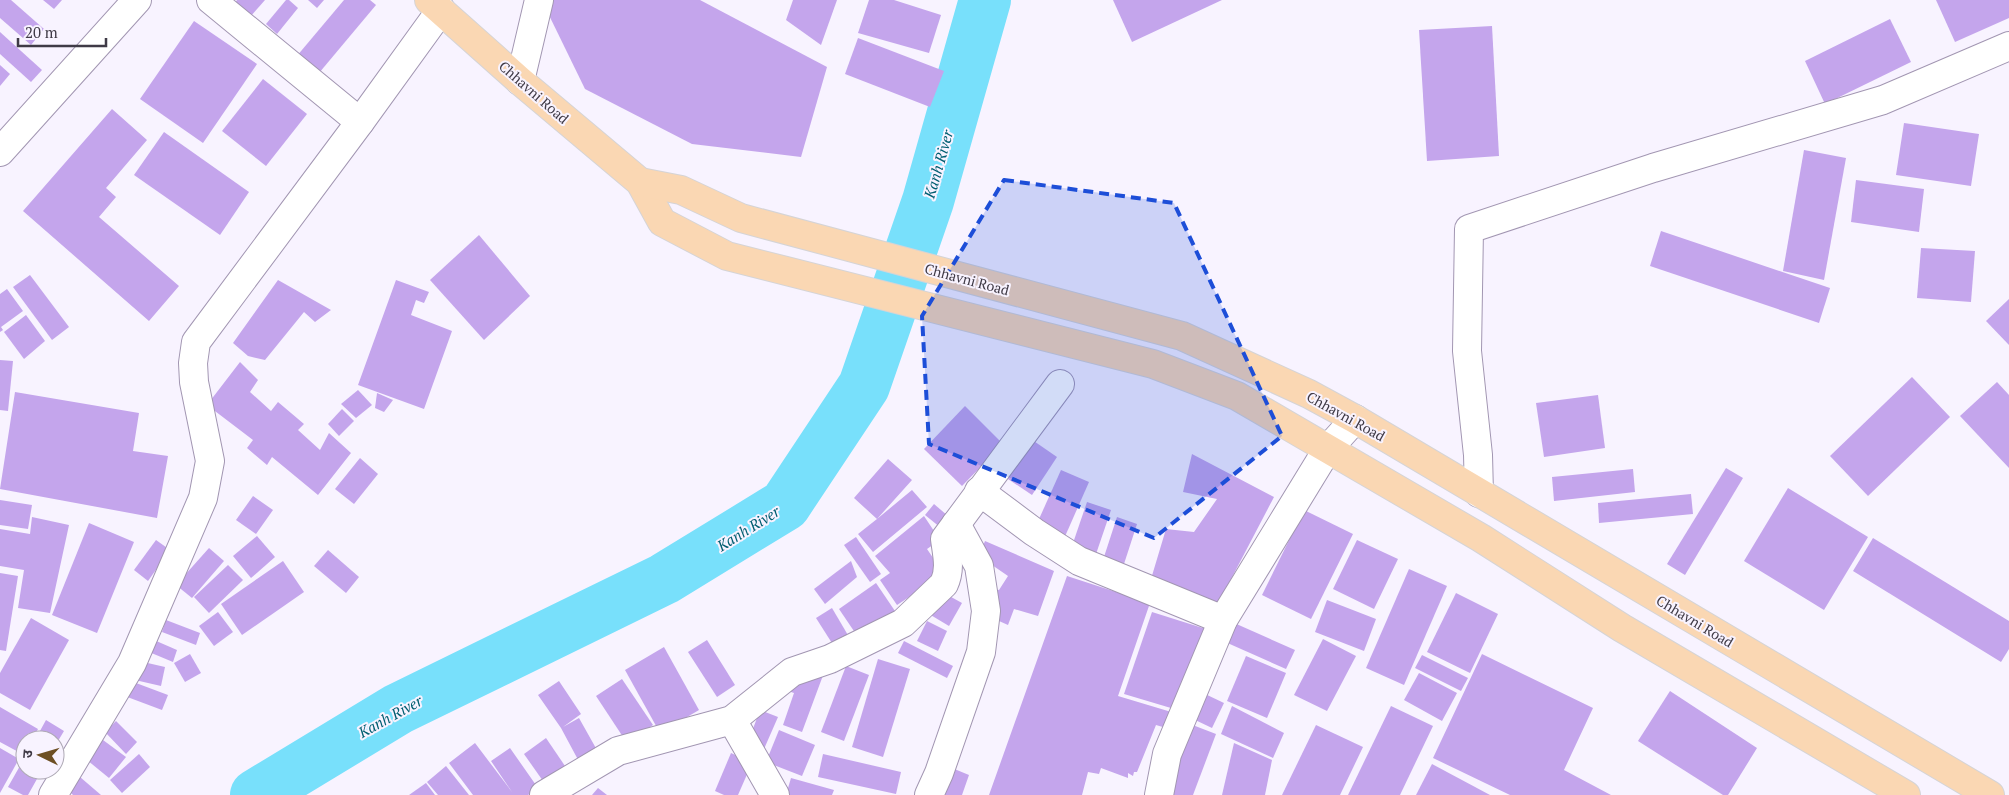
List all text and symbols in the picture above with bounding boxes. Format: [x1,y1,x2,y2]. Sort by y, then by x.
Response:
scale bar [18,15,105,47]
text: 20 m [25,22,58,42]
street label: Chhavni Road [495,56,573,128]
water label: Kanh River [918,126,958,201]
street label: Chhavni Road [923,259,1012,299]
street label: Chhavni Road [1303,387,1389,445]
water label: Kanh River [712,500,784,556]
street label: Chhavni Road [1653,591,1737,652]
water label: Kanh River [354,690,427,742]
north arrow [15,730,65,780]
text: उ [17,748,36,759]

